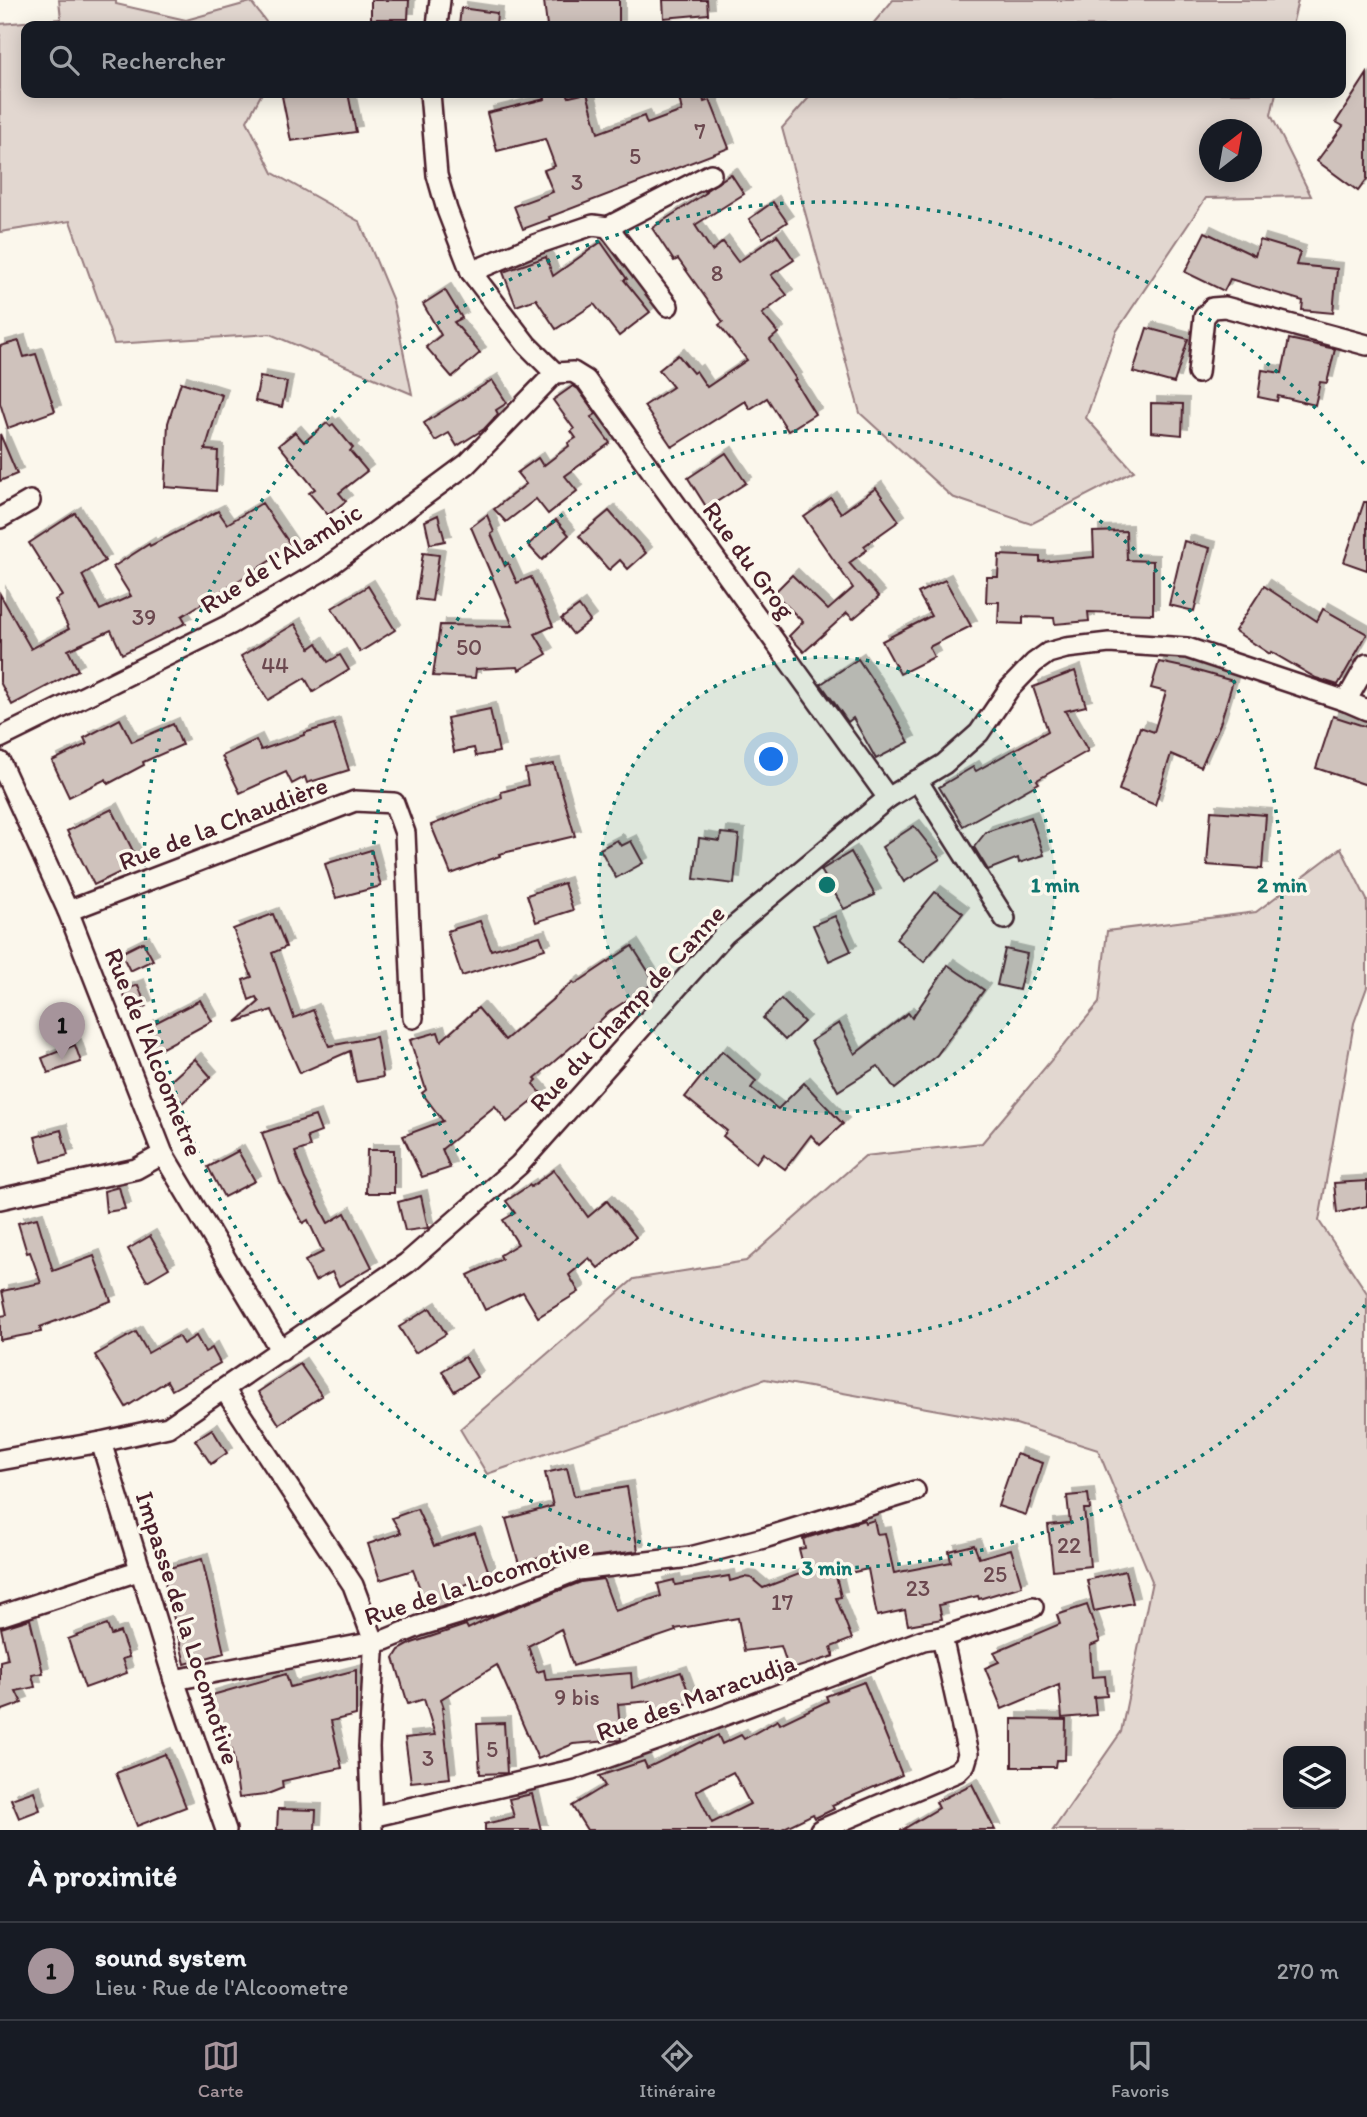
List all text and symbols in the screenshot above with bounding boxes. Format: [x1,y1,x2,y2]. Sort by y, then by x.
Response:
search box [21,21,1346,98]
icon: search [45,41,83,79]
text: Rechercher [101,44,225,76]
house number: 7 [694,117,706,145]
north arrow [1199,119,1262,182]
house number: 5 [629,142,641,170]
house number: 3 [571,168,583,196]
house number: 8 [711,259,723,287]
street label: Rue de l'Alambic [194,495,368,621]
street label: Rue du Grog [696,495,803,625]
house number: 39 [132,603,156,631]
house number: 50 [456,633,482,661]
house number: 44 [261,651,289,679]
your location [754,742,788,776]
street label: Rue de la Chaudière [114,768,332,878]
text: 1 min [1031,872,1080,897]
text: 2 min [1257,872,1308,897]
centre of rings [815,873,839,897]
street label: Rue du Champ de Canne [522,898,732,1118]
street label: Rue de l'Alcoometre [98,943,210,1161]
pin: 1 [39,1002,85,1060]
street label: Impasse de la Locomotive [129,1487,247,1769]
street label: Rue de la Locomotive [360,1529,594,1633]
house number: 22 [1057,1531,1081,1559]
text: 3 min [802,1555,853,1580]
house number: 25 [983,1560,1007,1588]
house number: 23 [906,1574,930,1602]
house number: 17 [771,1588,793,1616]
street label: Rue des Maracudja [592,1646,801,1748]
house number: 9 bis [554,1683,600,1711]
house number: 5 [486,1735,498,1763]
house number: 3 [422,1744,434,1772]
map controls [1283,1746,1346,1809]
button: layers [1283,1746,1346,1809]
text: À proximité [28,1857,177,1894]
text: sound system [95,1941,247,1973]
text: 1 [46,1957,56,1985]
text: 270 m [1277,1957,1339,1985]
text: Lieu · Rue de l'Alcoometre [95,1973,348,2001]
tab: Carte [198,2037,244,2102]
tab: Itinéraire [639,2037,716,2102]
tab: Favoris [1111,2037,1169,2102]

